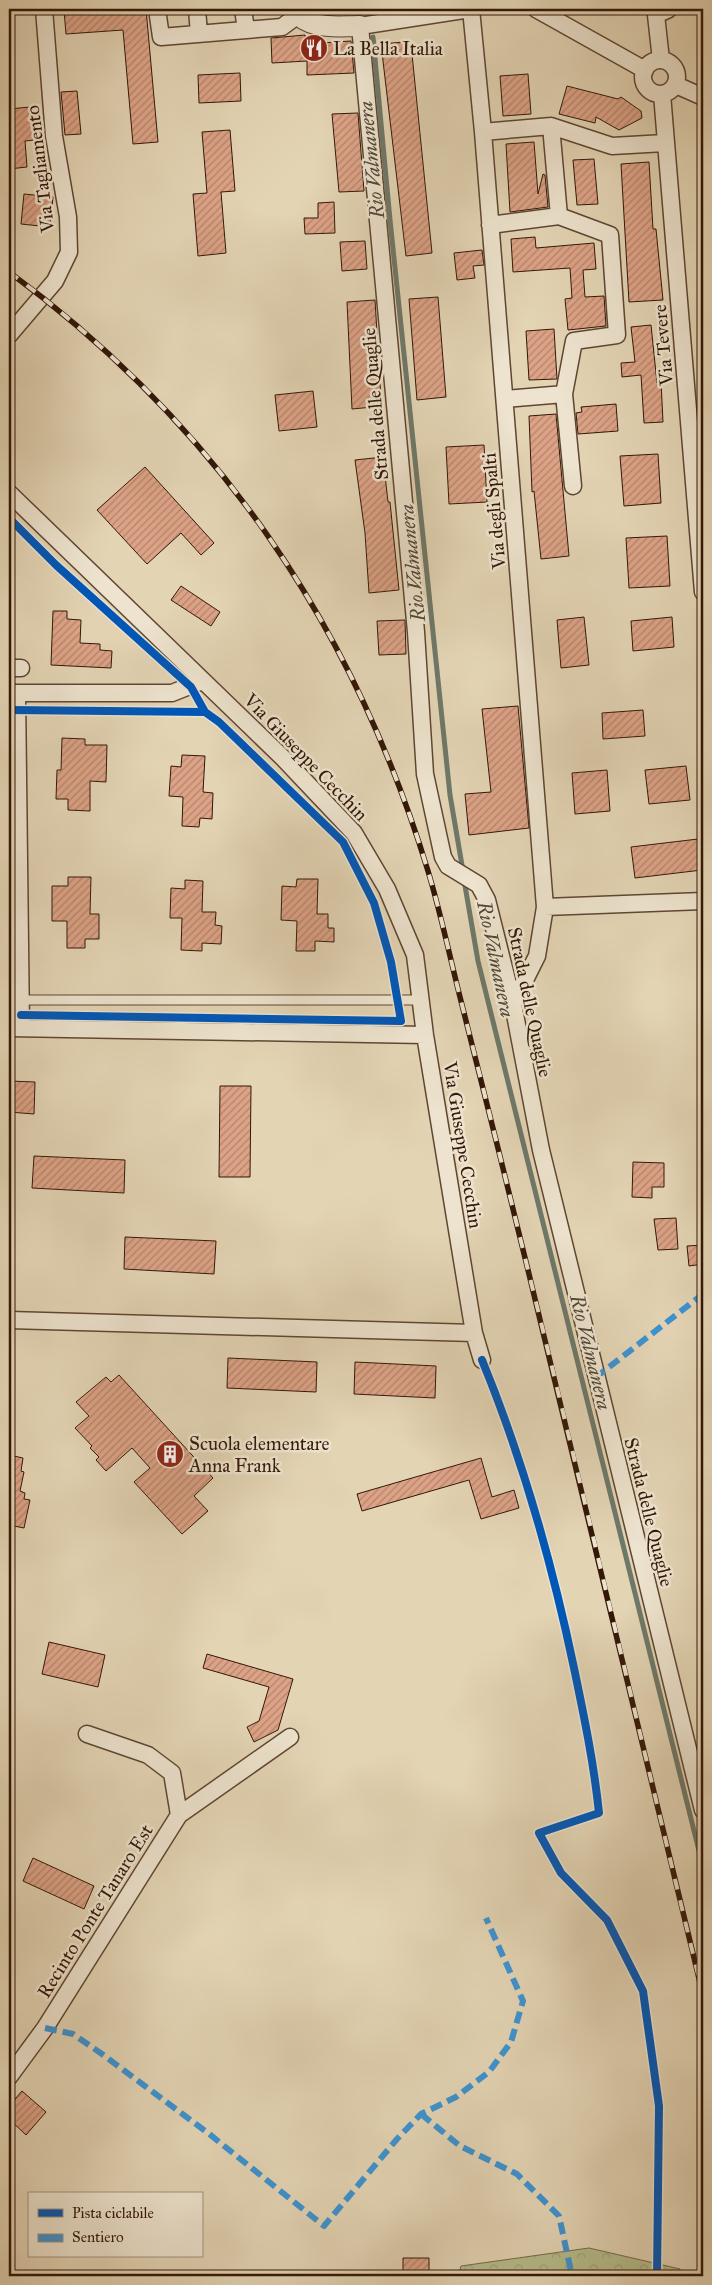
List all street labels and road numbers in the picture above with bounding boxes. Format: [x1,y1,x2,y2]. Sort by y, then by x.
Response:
street label: Via Tagliamento [21,104,60,235]
street label: Via Tevere [648,303,678,388]
street label: Strada delle Quaglie [357,327,394,481]
street label: Via degli Spalti [477,452,512,571]
street label: Via Giuseppe Cecchin [239,688,373,826]
street label: Strada delle Quaglie [502,925,557,1079]
street label: Via Giuseppe Cecchin [438,1059,488,1230]
street label: Strada delle Quaglie [618,1435,679,1589]
street label: Recinto Ponte Tanaro Est [32,1820,158,2002]

